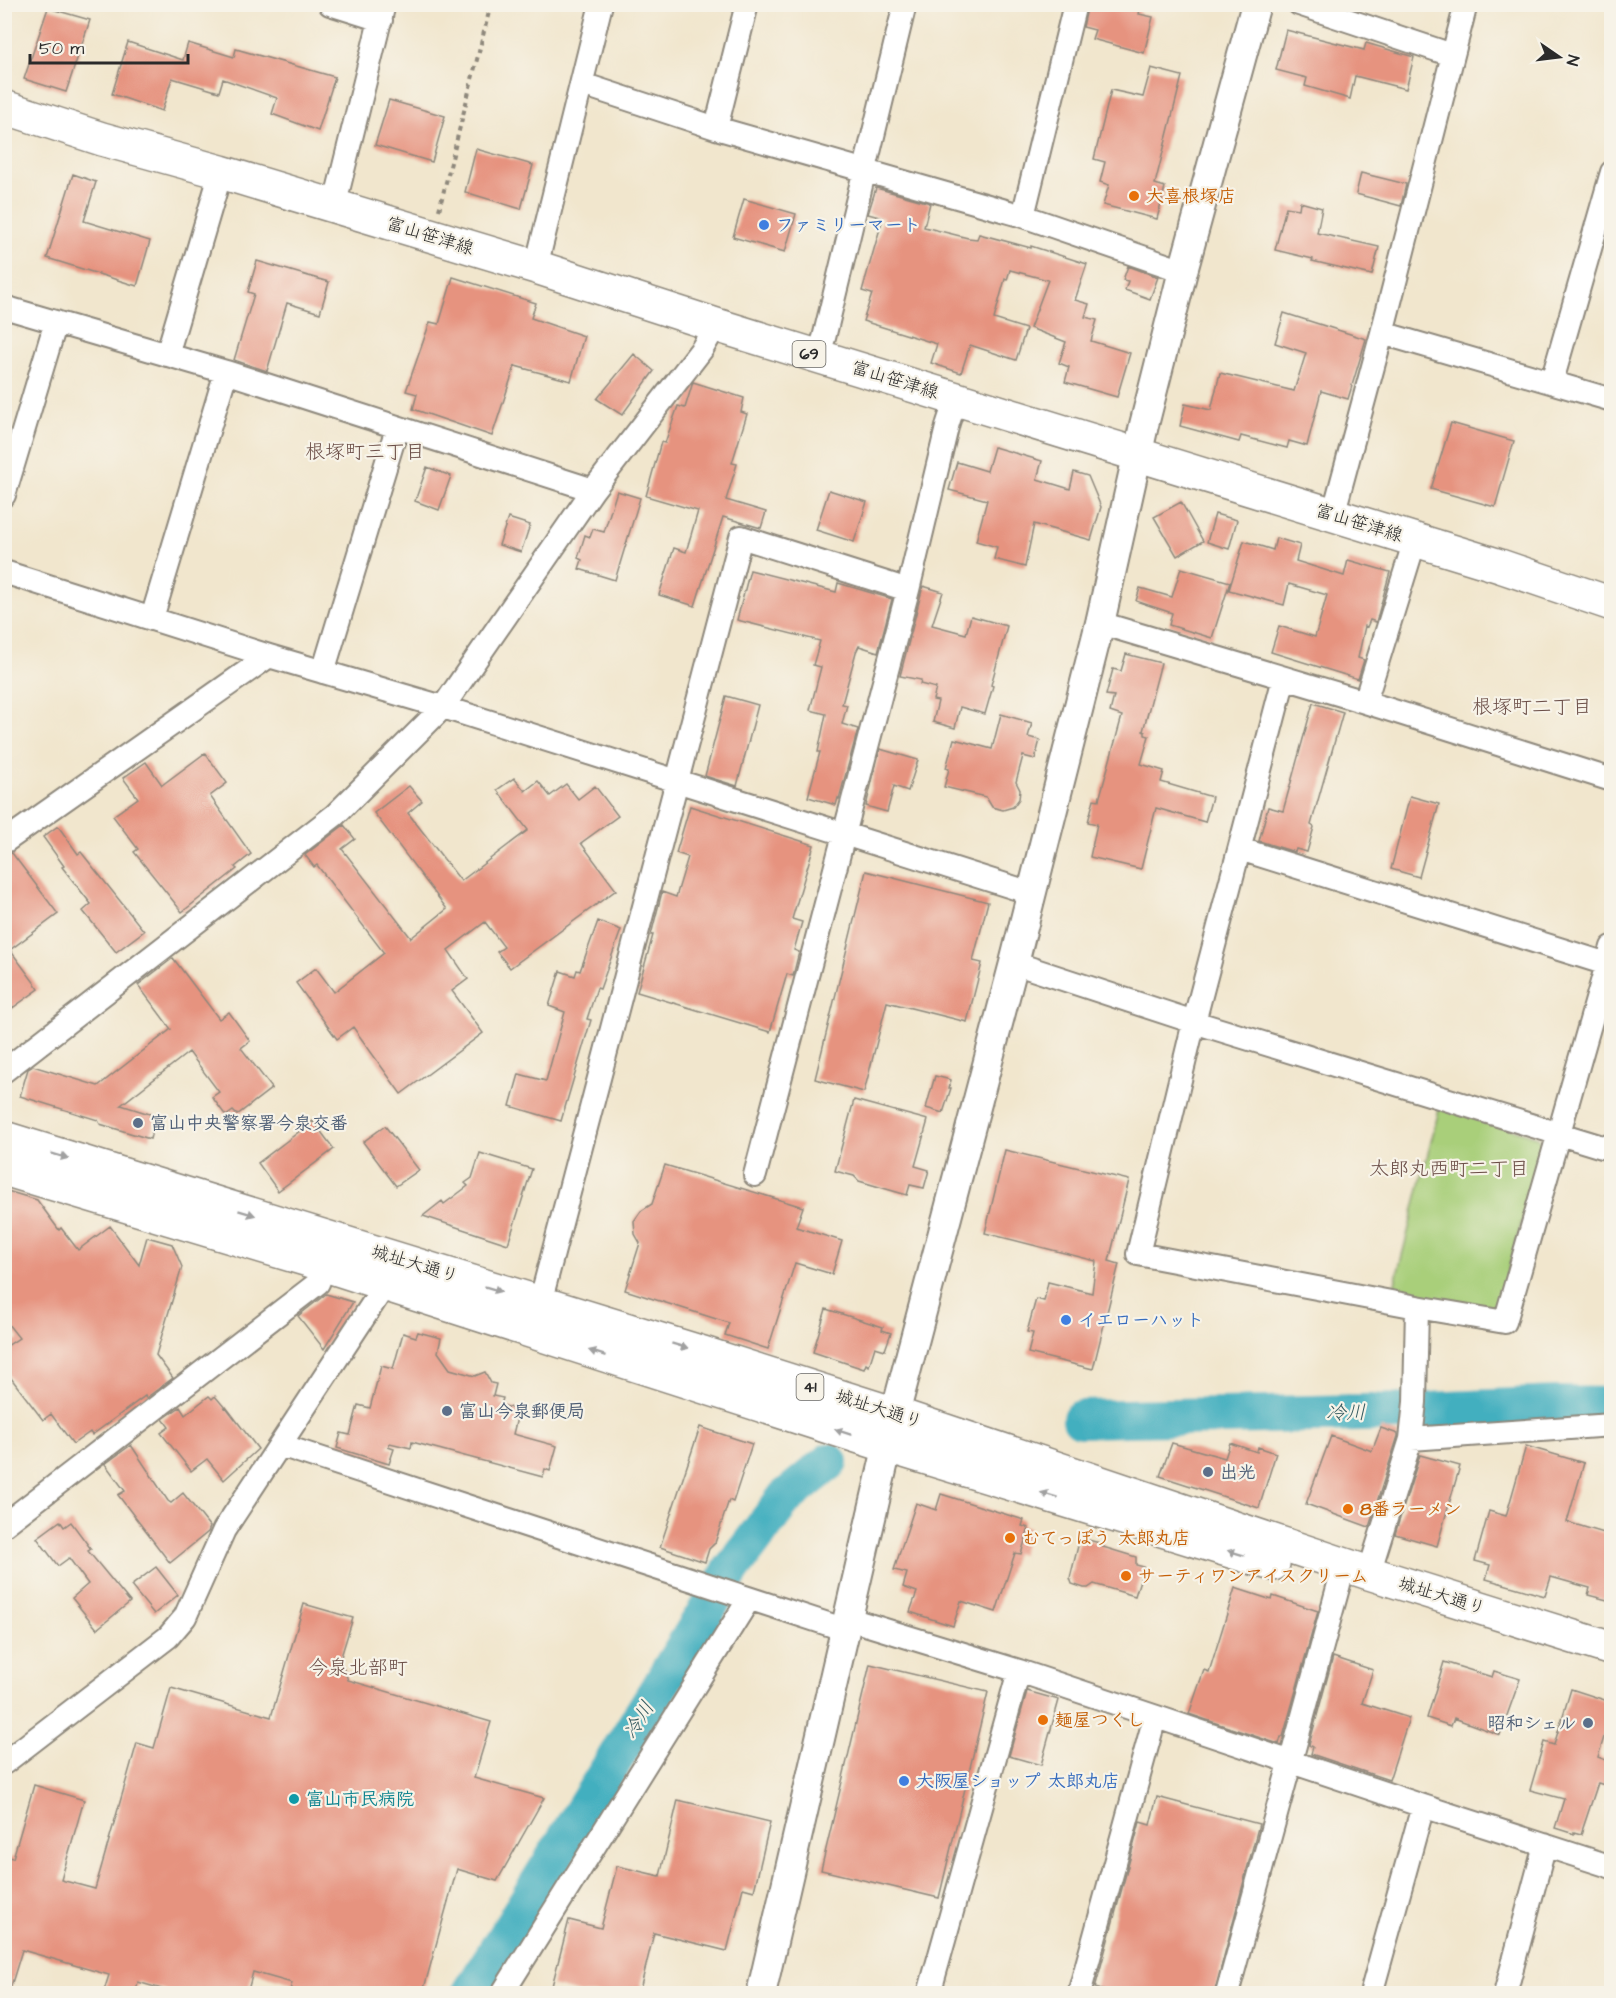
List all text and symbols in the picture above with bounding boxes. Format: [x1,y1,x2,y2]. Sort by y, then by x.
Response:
scale bar [30,27,188,65]
north arrow [1529,27,1589,87]
text: 50 m [39,36,84,61]
text: N [1561,53,1584,68]
place label: 大喜根塚店 [1146,184,1236,209]
marker: 大喜根塚店 [1127,189,1141,203]
street label: 富山笹津線 [383,211,477,261]
place label: ファミリーマート [776,213,921,238]
marker: ファミリーマート [757,218,771,232]
road number: 69 [792,341,826,367]
street label: 富山笹津線 [848,355,942,405]
district label: 根塚町三丁目 [305,438,425,466]
street label: 富山笹津線 [1312,498,1406,548]
district label: 根塚町二丁目 [1472,693,1592,721]
place label: 富山中央警察署今泉交番 [150,1111,348,1136]
marker: 富山中央警察署今泉交番 [131,1116,145,1130]
one-way arrow [51,1152,69,1161]
district label: 太郎丸西町二丁目 [1369,1155,1529,1183]
one-way arrow [238,1209,256,1218]
street label: 城址大通り [368,1239,462,1289]
one-way arrow [484,1285,502,1294]
place label: イエローハット [1078,1308,1204,1333]
marker: イエローハット [1059,1313,1073,1327]
one-way arrow [671,1342,689,1351]
one-way arrow [588,1348,606,1357]
road number: 41 [796,1374,824,1400]
street label: 城址大通り [832,1383,926,1435]
place label: 富山今泉郵便局 [459,1399,585,1424]
water label: 冷川 [1326,1399,1366,1427]
marker: 富山今泉郵便局 [440,1404,454,1418]
one-way arrow [834,1426,852,1436]
place label: 出光 [1220,1460,1256,1485]
marker: 出光 [1201,1465,1215,1479]
one-way arrow [1040,1490,1058,1500]
place label: 8番ラーメン [1360,1497,1462,1522]
marker: 8番ラーメン [1341,1502,1355,1516]
place label: むてっぽう 太郎丸店 [1022,1526,1190,1551]
marker: むてっぽう 太郎丸店 [1003,1531,1017,1545]
one-way arrow [1227,1547,1245,1557]
place label: サーティワンアイスクリーム [1138,1564,1368,1589]
marker: サーティワンアイスクリーム [1119,1569,1133,1583]
street label: 城址大通り [1395,1571,1489,1621]
district label: 今泉北部町 [308,1654,408,1682]
water label: 冷川 [617,1696,661,1744]
place label: 麺屋つくし [1055,1708,1145,1733]
place label: 昭和シェル [1487,1711,1576,1736]
marker: 麺屋つくし [1036,1713,1050,1727]
marker: 昭和シェル [1581,1716,1595,1730]
place label: 大阪屋ショップ 太郎丸店 [916,1769,1120,1794]
marker: 大阪屋ショップ 太郎丸店 [897,1774,911,1788]
place label: 富山市民病院 [306,1787,414,1812]
marker: 富山市民病院 [287,1792,301,1806]

